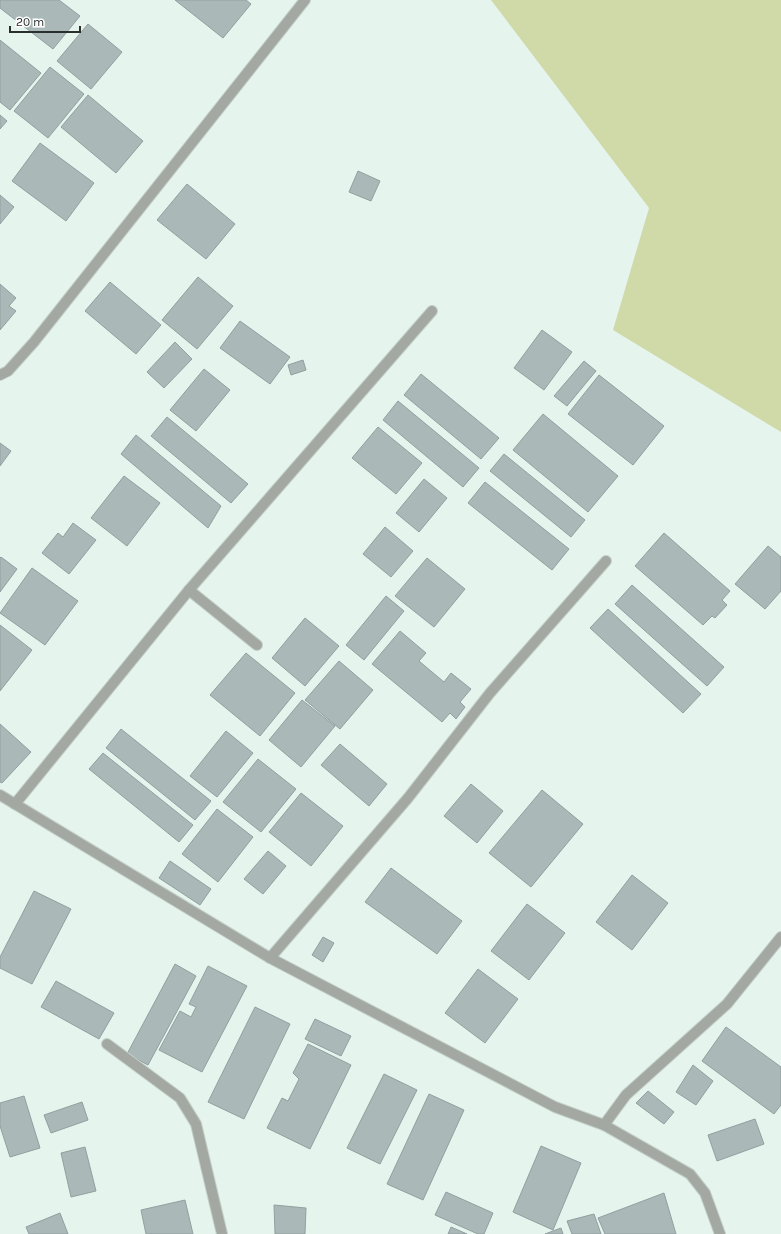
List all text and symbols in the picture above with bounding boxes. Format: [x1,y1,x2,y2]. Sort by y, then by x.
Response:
scale bar [10,8,80,34]
text: 20 m [16,15,44,29]

